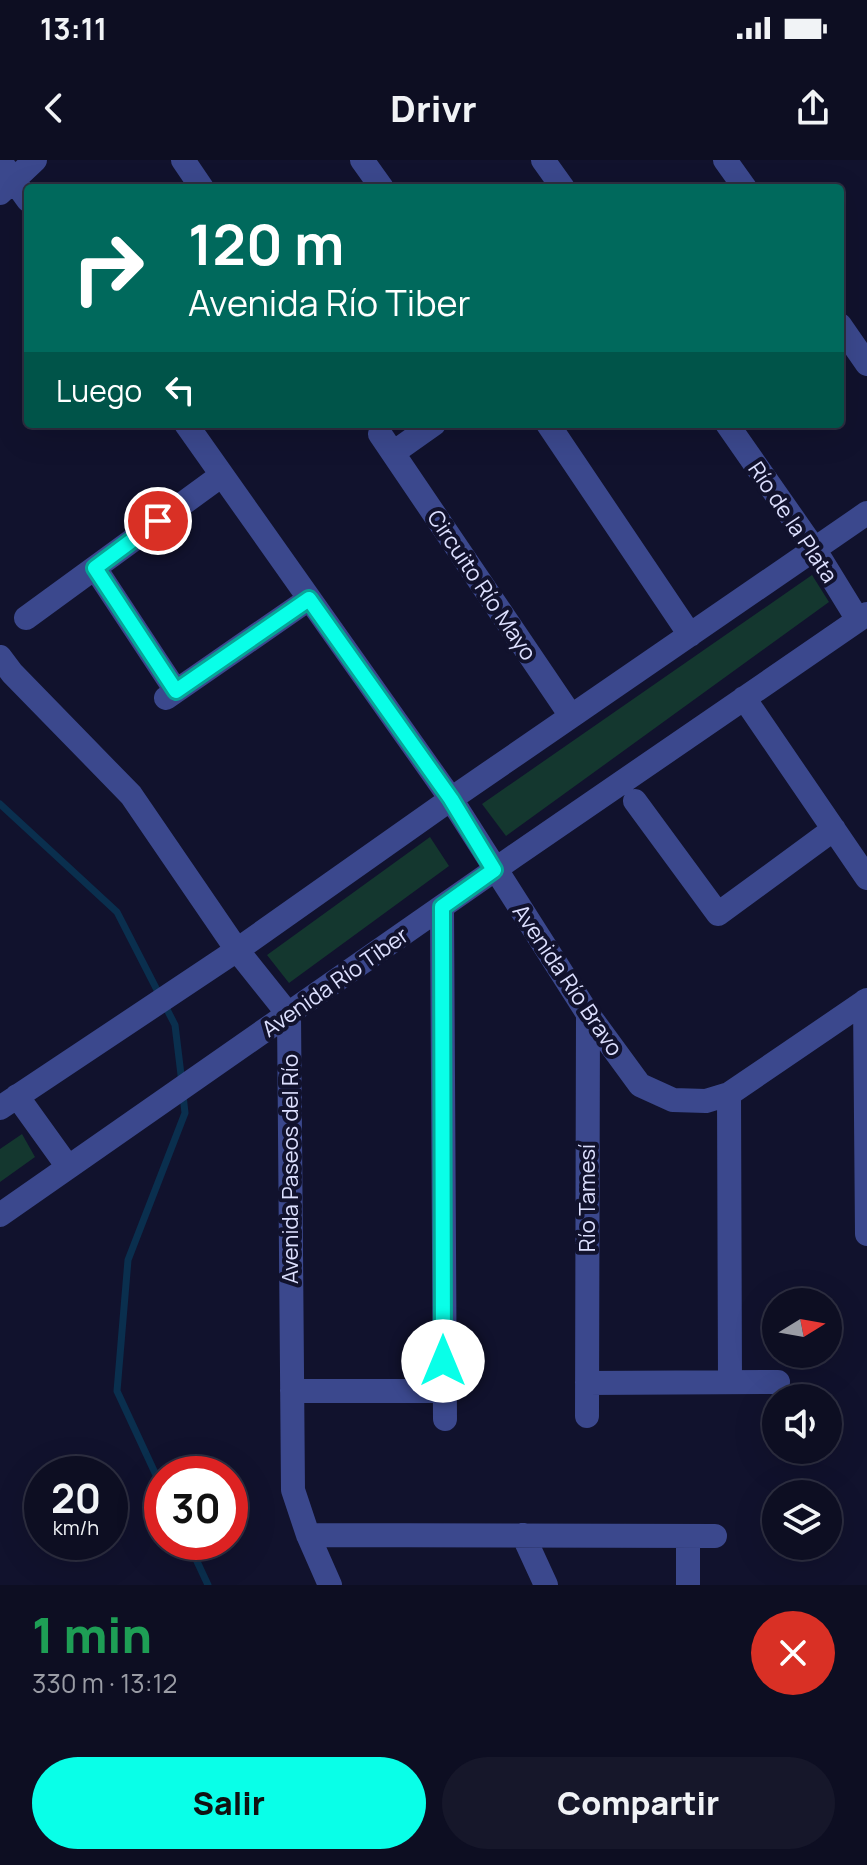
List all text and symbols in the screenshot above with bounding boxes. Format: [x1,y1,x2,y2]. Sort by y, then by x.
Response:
text: 13:11 [40,8,107,49]
text: Drivr [390,84,477,133]
icon: back [32,86,76,130]
icon: share [791,86,835,130]
text: 120 m [188,205,344,282]
icon: right [56,216,160,320]
text: Avenida Río Tiber [188,278,471,327]
icon: left [158,368,202,412]
text: Luego [56,370,142,411]
street label: Río de la Plata [741,456,845,588]
pin [124,487,192,555]
icon: arrive [136,499,180,543]
street label: Circuito Río Mayo [421,504,543,666]
street label: Avenida Río Bravo [506,898,630,1062]
street label: Avenida Río Tiber [256,920,414,1044]
street label: Avenida Paseos del Río [275,1054,305,1284]
street label: Río Tamesí [572,1144,602,1252]
north arrow [762,1288,842,1368]
map controls [762,1288,842,1560]
position arrow [401,1319,485,1403]
button: sound [762,1384,842,1464]
speed limit sign: 30 [144,1456,248,1560]
text: 20 [51,1470,101,1525]
button: layers [762,1480,842,1560]
text: km/h [53,1514,99,1541]
text: 1 min [32,1602,152,1667]
button: close [751,1611,835,1695]
text: 330 m · 13:12 [32,1665,177,1701]
button: Salir [32,1757,426,1849]
button: Compartir [442,1757,835,1849]

